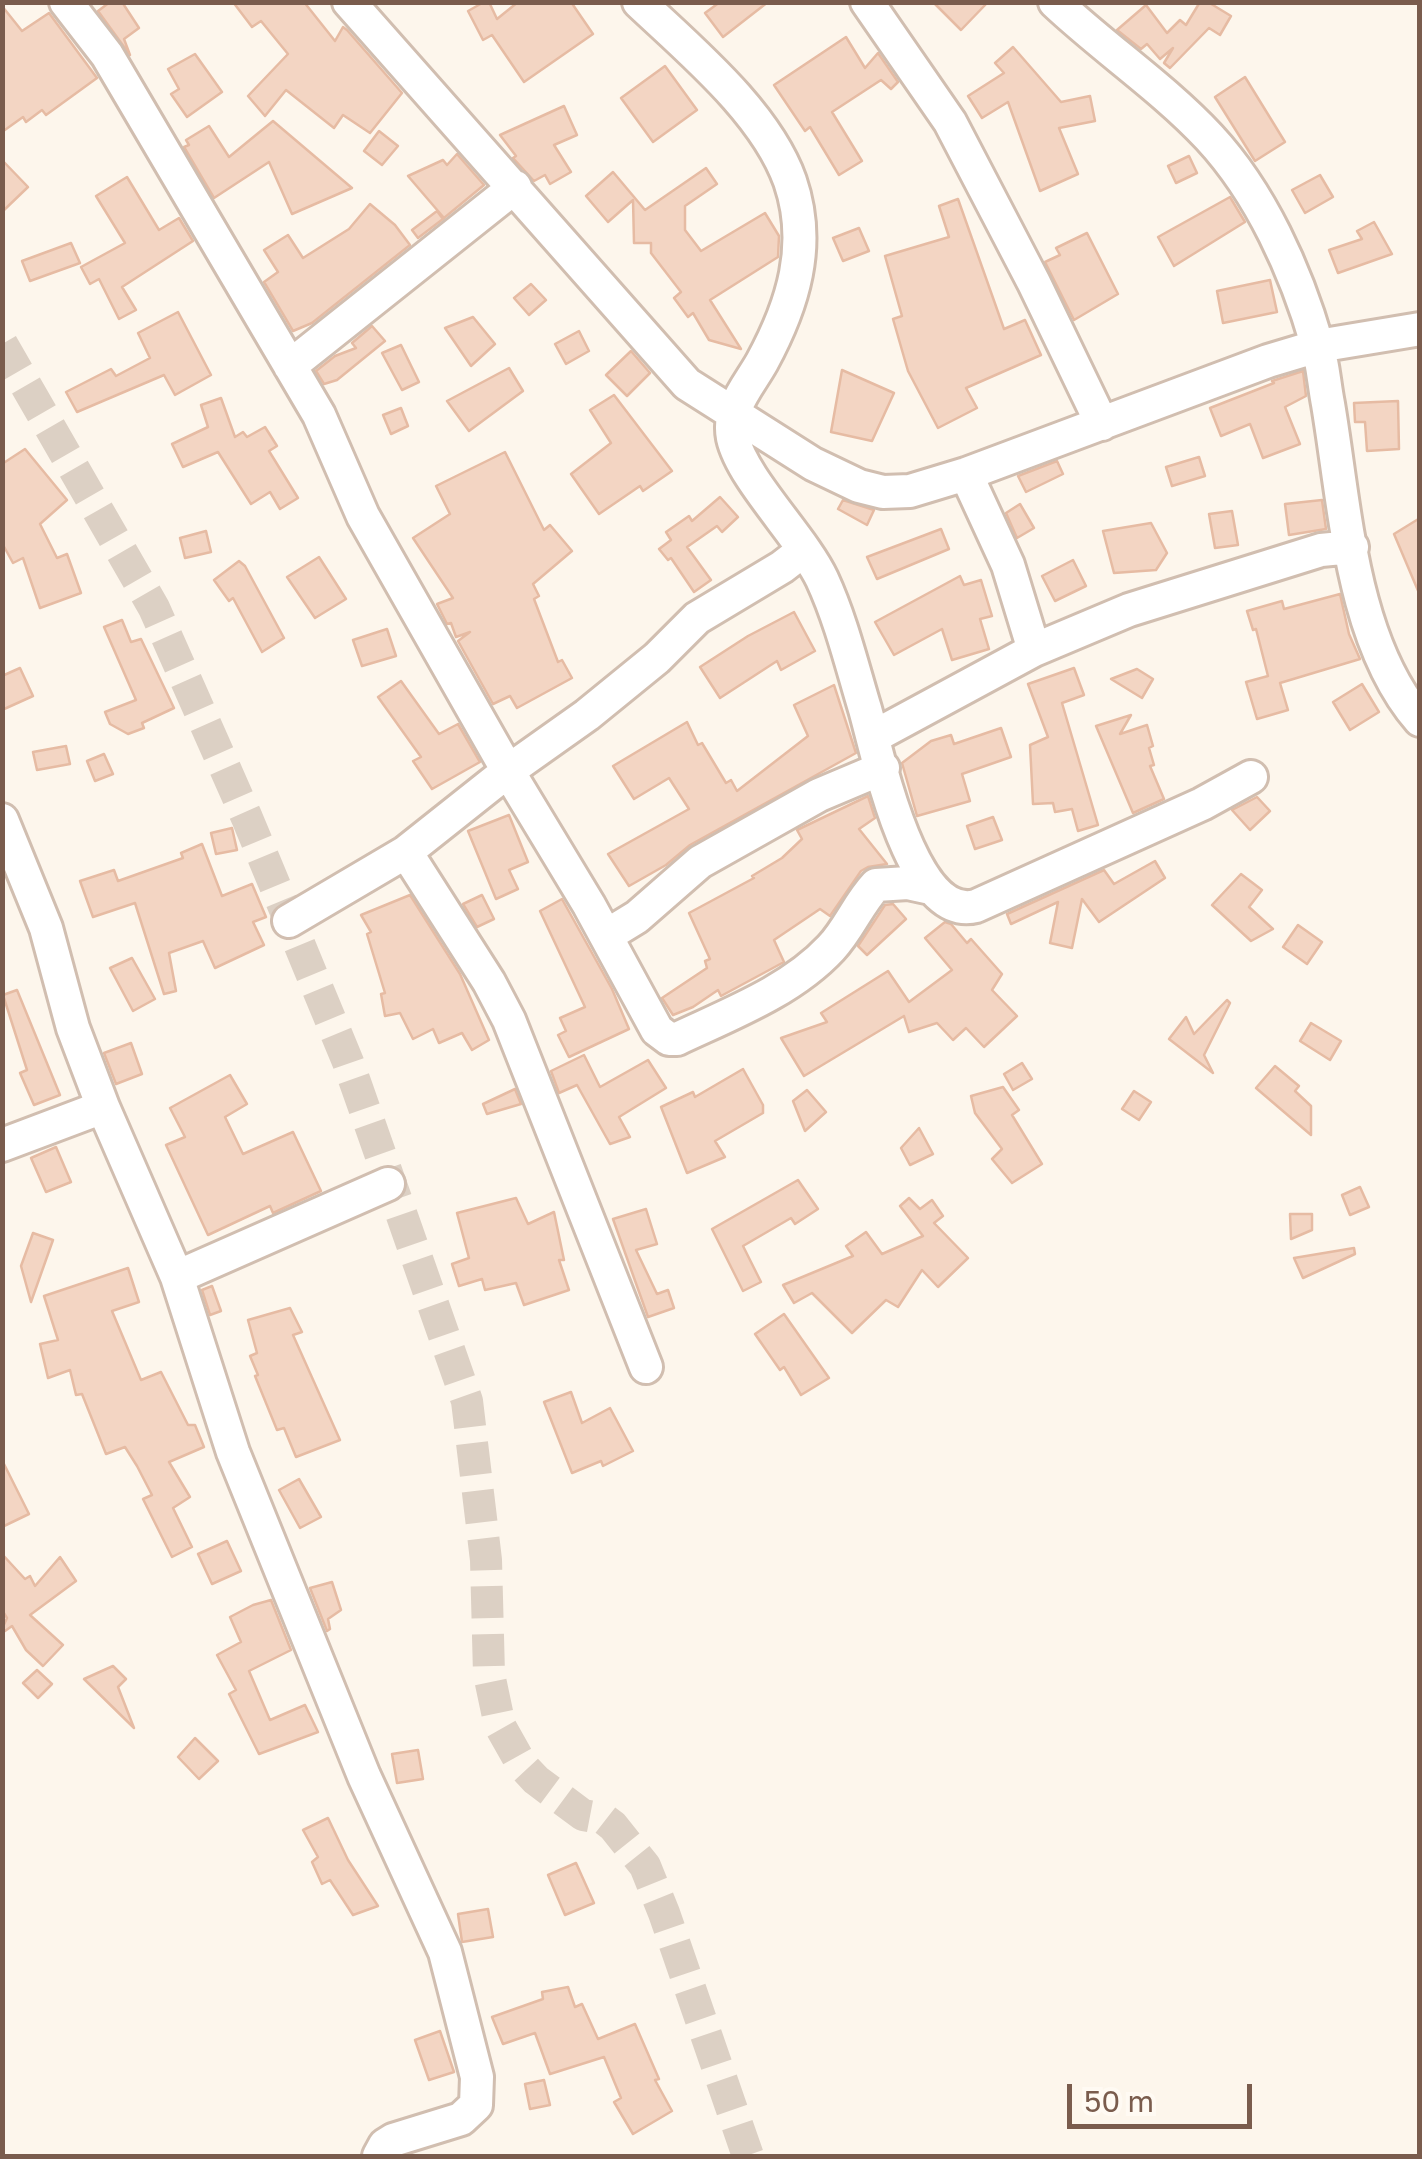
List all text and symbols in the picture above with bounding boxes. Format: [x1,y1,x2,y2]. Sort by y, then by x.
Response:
scale bar [1072,2064,1257,2126]
text: 50 m [1084,2083,1154,2119]

